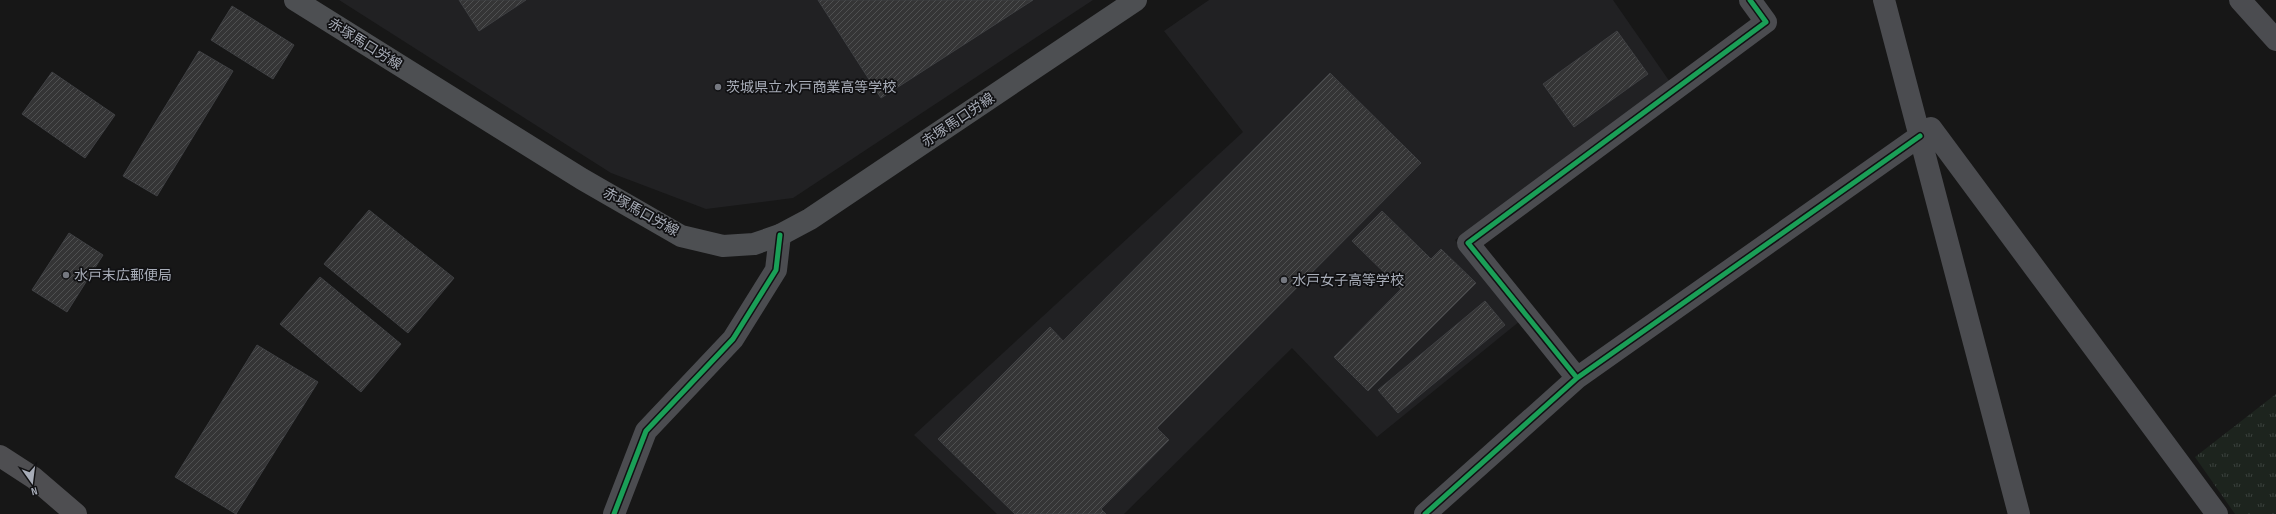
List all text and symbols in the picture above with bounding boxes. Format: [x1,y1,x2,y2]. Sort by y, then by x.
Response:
street label: 赤塚馬口労線 [325,15,405,73]
place label: 茨城県立 水戸商業高等学校 [726,79,896,96]
marker: 茨城県立 水戸商業高等学校 [713,82,723,92]
street label: 赤塚馬口労線 [918,89,998,151]
street label: 赤塚馬口労線 [600,184,682,240]
place label: 水戸末広郵便局 [74,267,172,284]
marker: 水戸末広郵便局 [61,270,71,280]
place label: 水戸女子高等学校 [1292,272,1404,289]
marker: 水戸女子高等学校 [1279,275,1289,285]
north arrow [12,462,52,502]
text: N [30,484,39,498]

